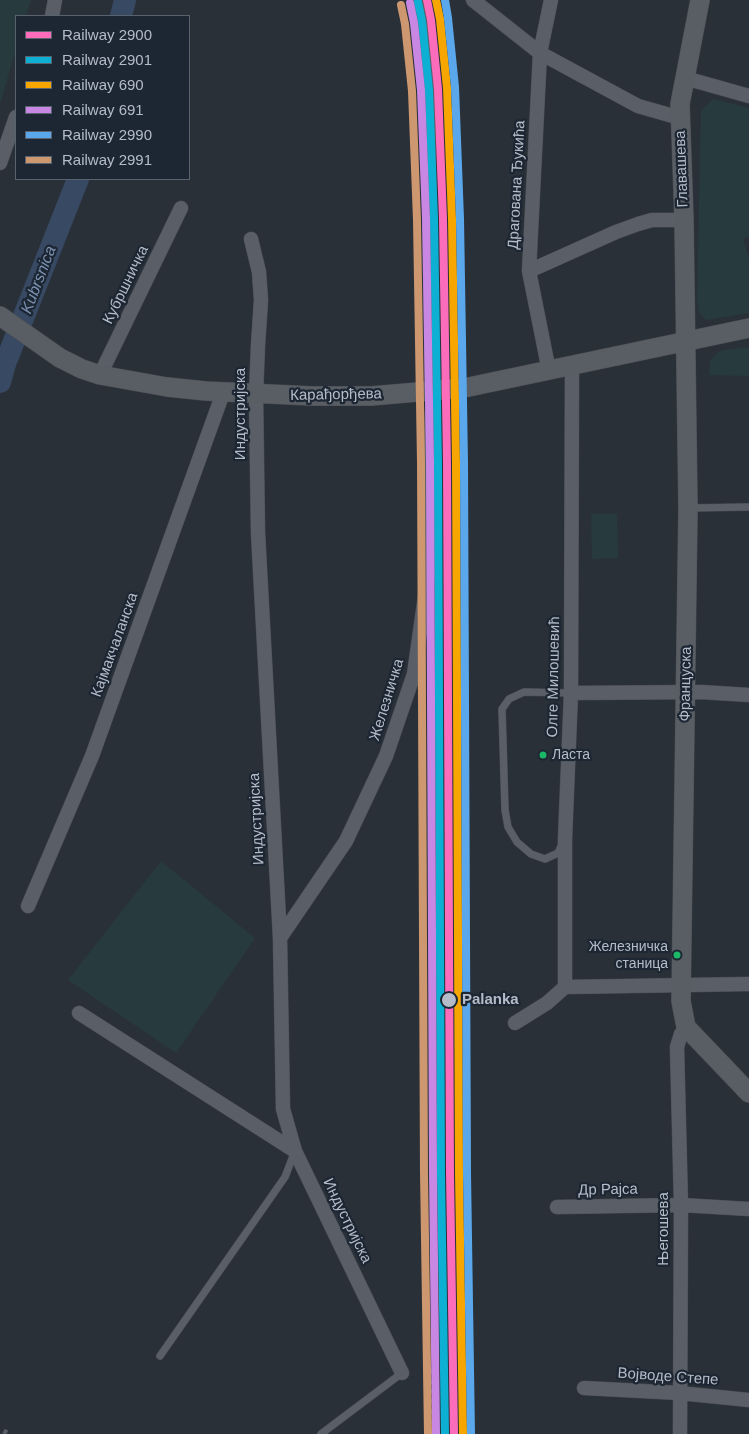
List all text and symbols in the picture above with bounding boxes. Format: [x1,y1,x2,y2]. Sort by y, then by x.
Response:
legend [15,15,190,180]
text: Railway 2900 [62,26,152,43]
text: Railway 2901 [62,51,152,68]
text: Railway 690 [62,76,144,93]
text: Railway 691 [62,101,144,118]
street label: Драгована Ђукића [505,120,529,250]
text: Railway 2990 [62,126,152,143]
street label: Главашева [672,130,692,208]
text: Railway 2991 [62,151,152,168]
water label: Kubrsnica [17,243,61,317]
street label: Кубршничка [99,243,153,327]
street label: Индустријска [232,368,250,460]
street label: Карађорђева [290,385,382,405]
street label: Кајмакчаланска [88,590,142,700]
street label: Олге Милошевић [544,616,564,738]
street label: Француска [676,646,696,722]
street label: Железничка [366,657,408,743]
place label: Ласта [552,747,590,763]
marker: Ласта [538,750,548,760]
street label: Индустријска [246,772,268,866]
place label: Железничка станица [589,939,668,972]
marker: Железничка станица [672,950,682,960]
marker: Palanka [440,991,458,1009]
place label: Palanka [462,991,519,1009]
street label: Индустријска [319,1176,375,1266]
street label: Др Рајса [578,1180,638,1200]
street label: Његошева [655,1192,673,1266]
street label: Војводе Степе [617,1364,719,1390]

